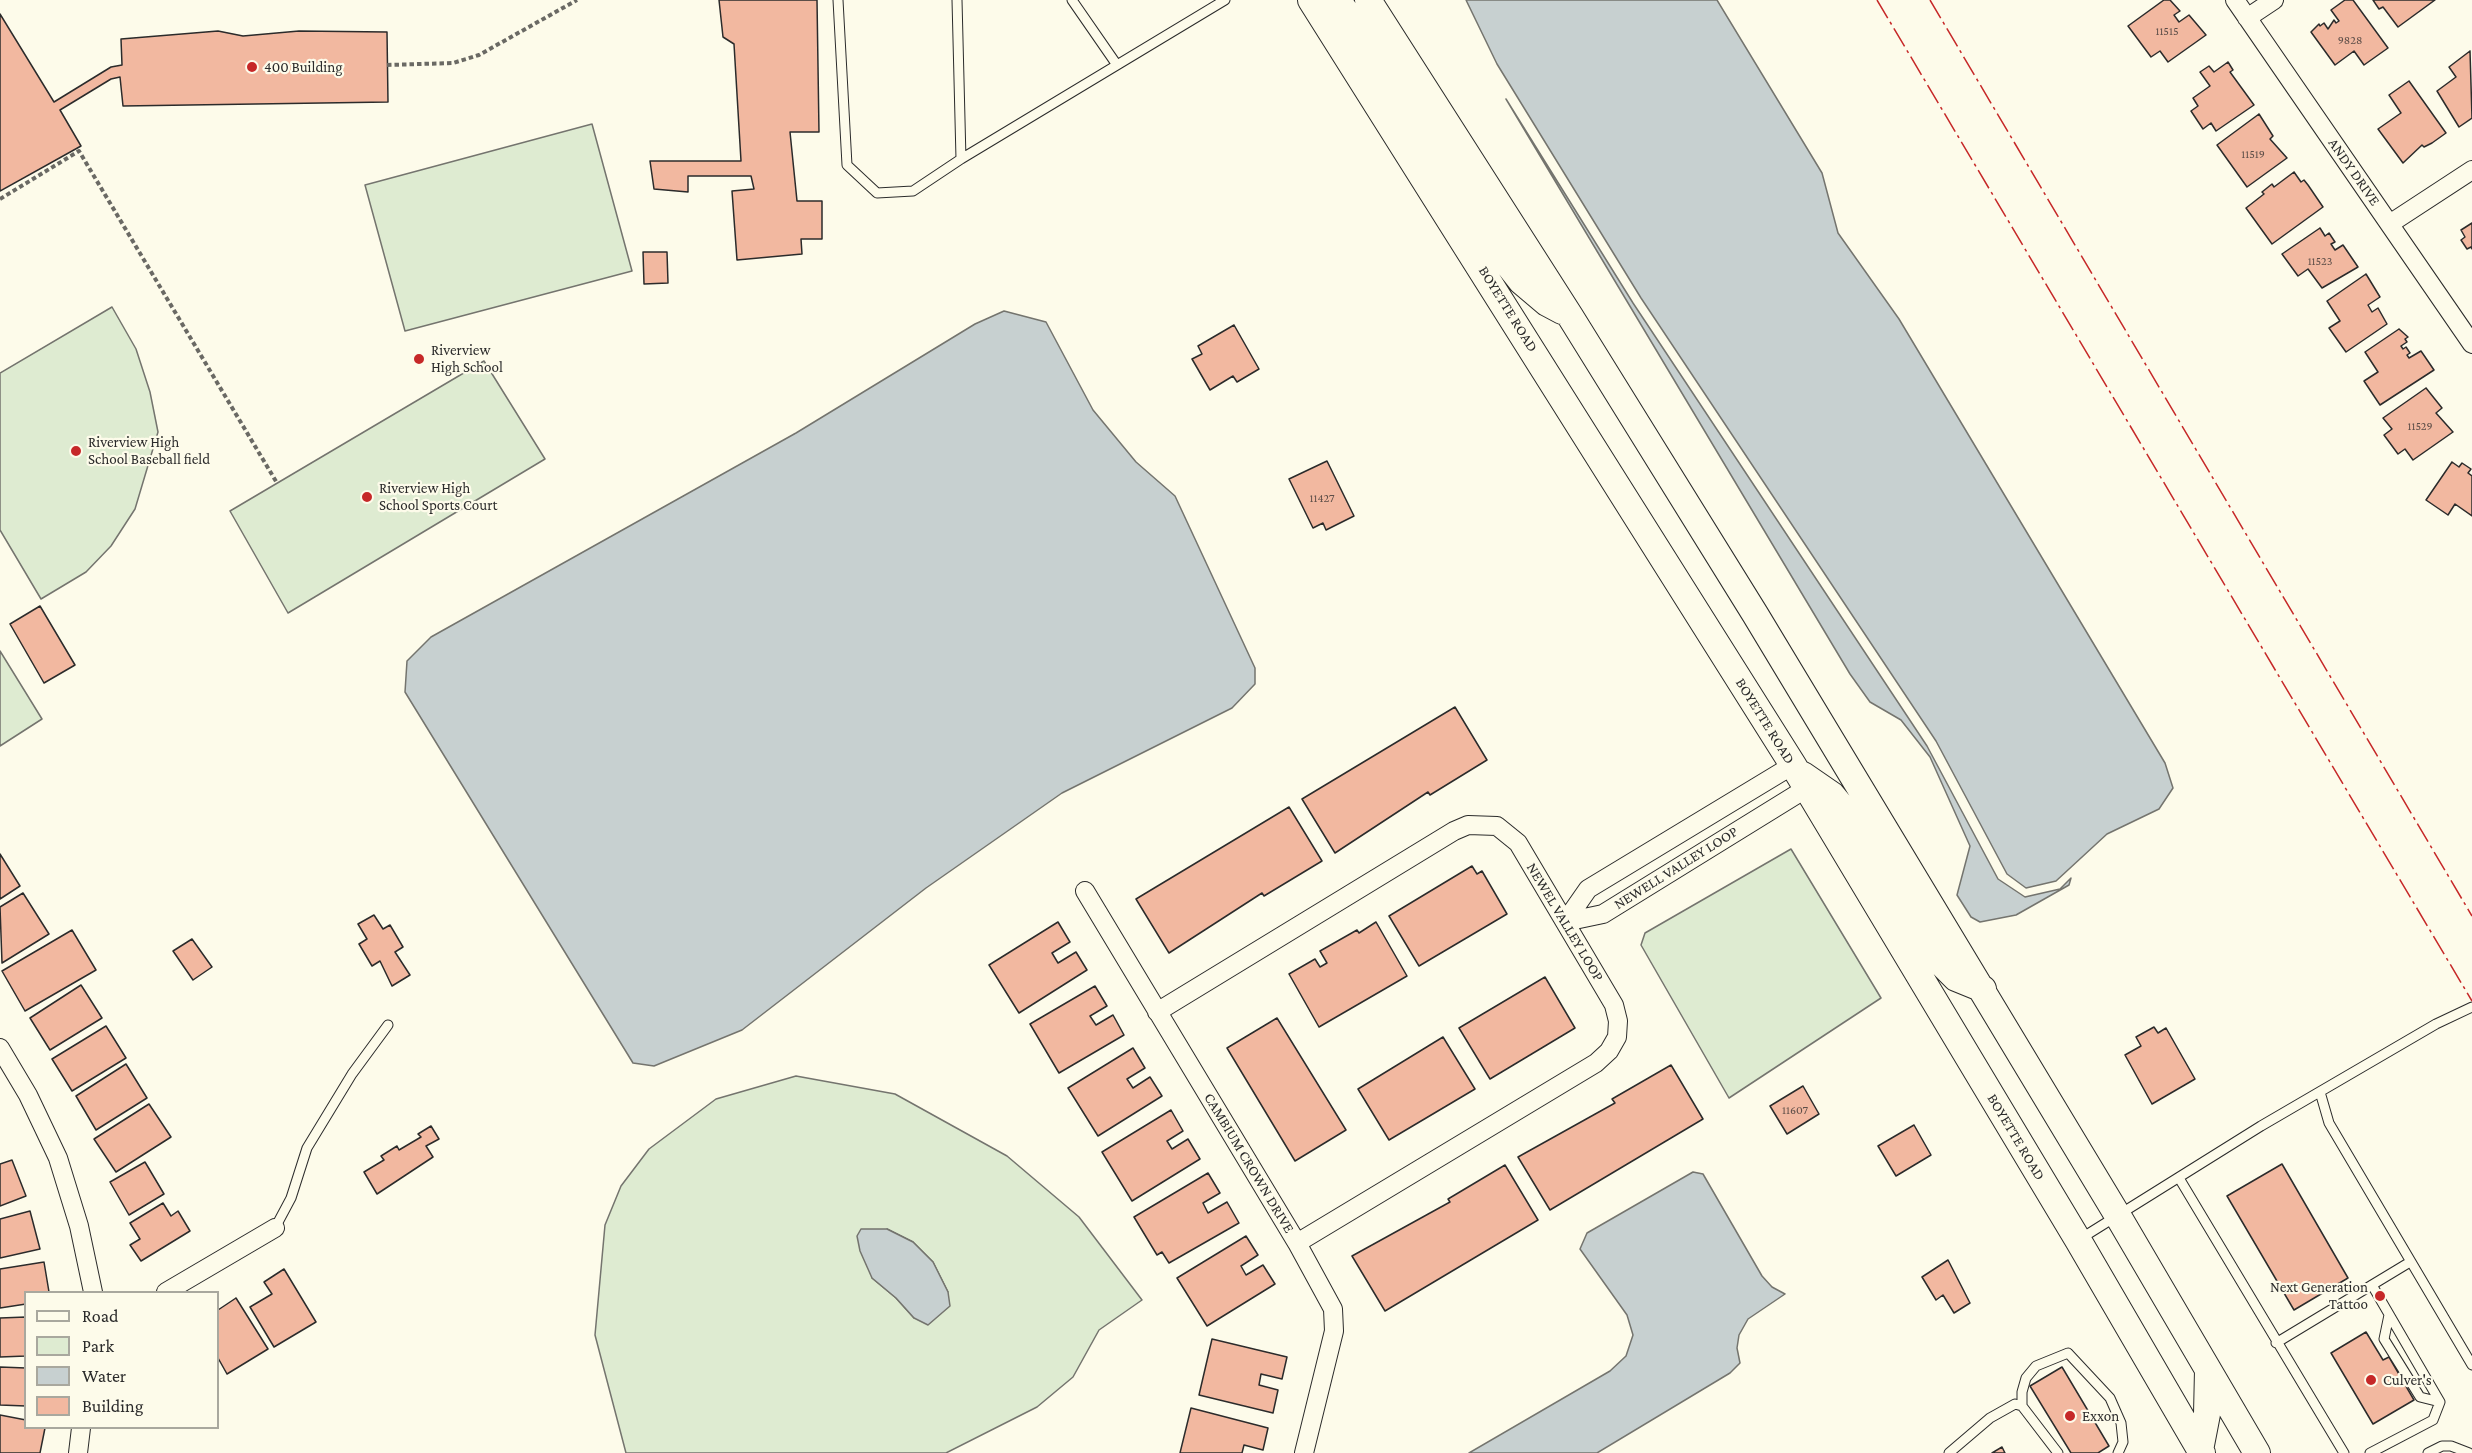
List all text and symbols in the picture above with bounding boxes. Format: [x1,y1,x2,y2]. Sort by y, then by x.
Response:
house number: 11515 [2155,24,2179,38]
house number: 9828 [2338,33,2362,47]
place label: 400 Building [264,58,343,76]
marker: 400 Building [245,60,259,74]
street label: ANDY DRIVE [2324,135,2384,209]
house number: 11519 [2241,147,2265,161]
house number: 11523 [2308,254,2332,268]
street label: BOYETTE ROAD [1474,263,1542,355]
place label: Riverview High School [431,341,503,376]
marker: Riverview High School [412,352,426,366]
house number: 11529 [2407,419,2433,433]
place label: Riverview High School Baseball field [88,433,210,468]
marker: Riverview High School Baseball field [69,444,83,458]
place label: Riverview High School Sports Court [379,479,498,514]
marker: Riverview High School Sports Court [360,490,374,504]
house number: 11427 [1309,491,1335,505]
street label: BOYETTE ROAD [1731,675,1799,767]
street label: NEWELL VALLEY LOOP [1611,823,1741,913]
street label: NEWEL VALLEY LOOP [1522,859,1608,985]
street label: CAMBIUM CROWN DRIVE [1200,1090,1298,1236]
street label: BOYETTE ROAD [1983,1090,2049,1184]
house number: 11607 [1782,1103,1808,1117]
place label: Next Generation Tattoo [2270,1278,2368,1313]
marker: Next Generation Tattoo [2373,1289,2387,1303]
legend [24,1291,219,1429]
text: Road [82,1306,119,1326]
text: Park [82,1336,114,1356]
text: Water [82,1366,126,1386]
place label: Culver's [2383,1371,2432,1389]
marker: Culver's [2364,1373,2378,1387]
text: Building [82,1396,143,1416]
place label: Exxon [2082,1407,2119,1425]
marker: Exxon [2063,1409,2077,1423]

